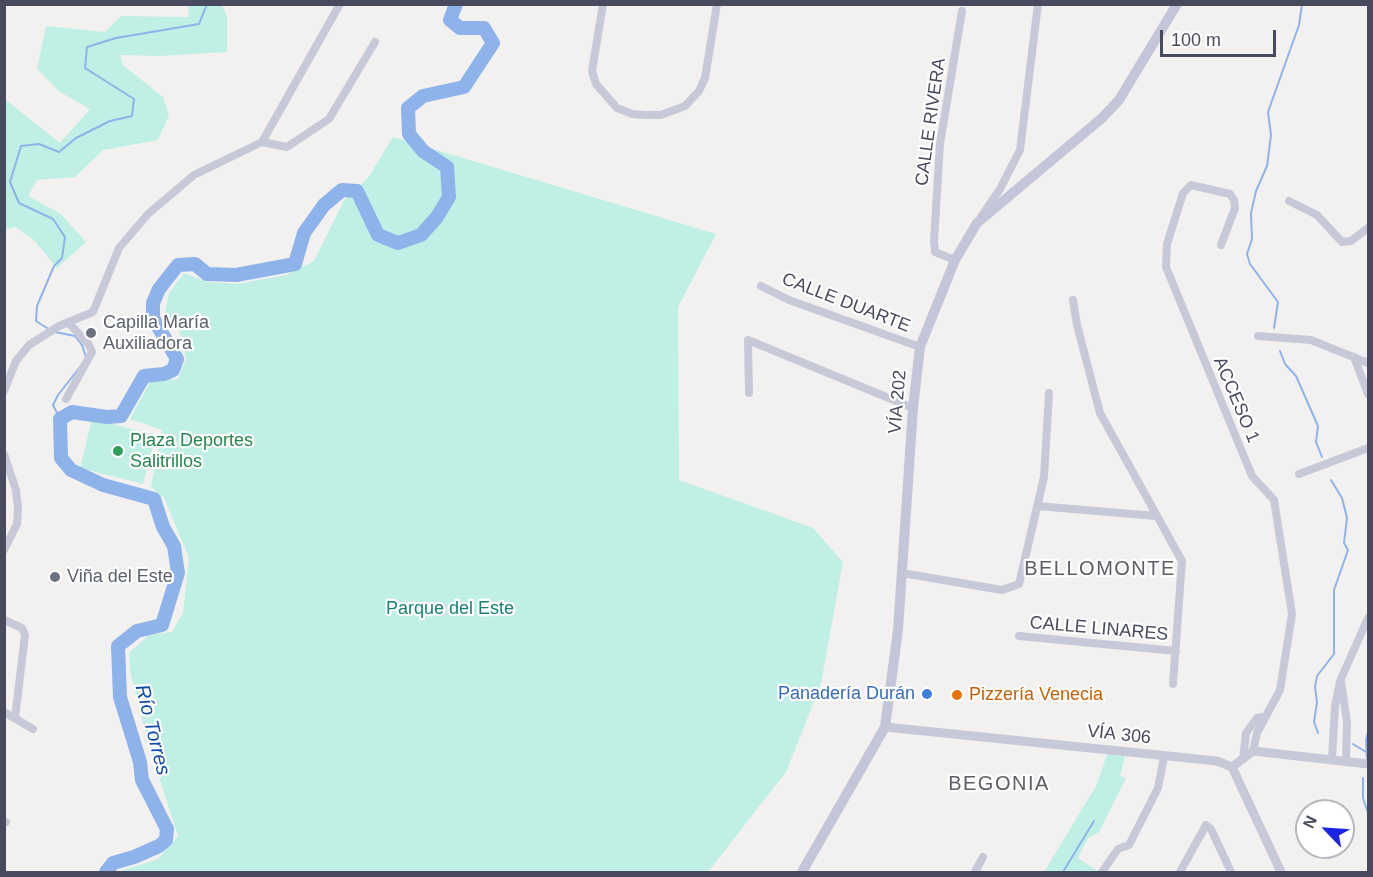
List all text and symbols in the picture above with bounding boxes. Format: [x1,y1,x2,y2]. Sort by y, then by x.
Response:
scale bar [1163,18,1278,56]
text: 100 m [1171,30,1221,50]
street label: CALLE RIVERA [911,57,951,187]
street label: CALLE DUARTE [779,269,913,337]
place label: Capilla María Auxiliadora [103,312,209,354]
marker: Capilla María Auxiliadora [84,326,98,340]
street label: ACCESO 1 [1208,354,1264,446]
street label: VÍA 202 [884,369,912,435]
place label: Plaza Deportes Salitrillos [130,430,253,472]
marker: Plaza Deportes Salitrillos [111,444,125,458]
district label: BELLOMONTE [1024,557,1176,581]
place label: Viña del Este [67,566,173,588]
marker: Viña del Este [48,570,62,584]
park label: Parque del Este [386,598,514,620]
street label: CALLE LINARES [1029,612,1169,646]
water label: Río Torres [129,682,175,778]
place label: Panadería Durán [778,683,915,705]
place label: Pizzería Venecia [969,684,1103,706]
marker: Panadería Durán [920,687,934,701]
marker: Pizzería Venecia [950,688,964,702]
street label: VÍA 306 [1086,721,1152,749]
district label: BEGONIA [948,772,1050,796]
north arrow [1295,799,1355,859]
text: N [1300,813,1320,831]

